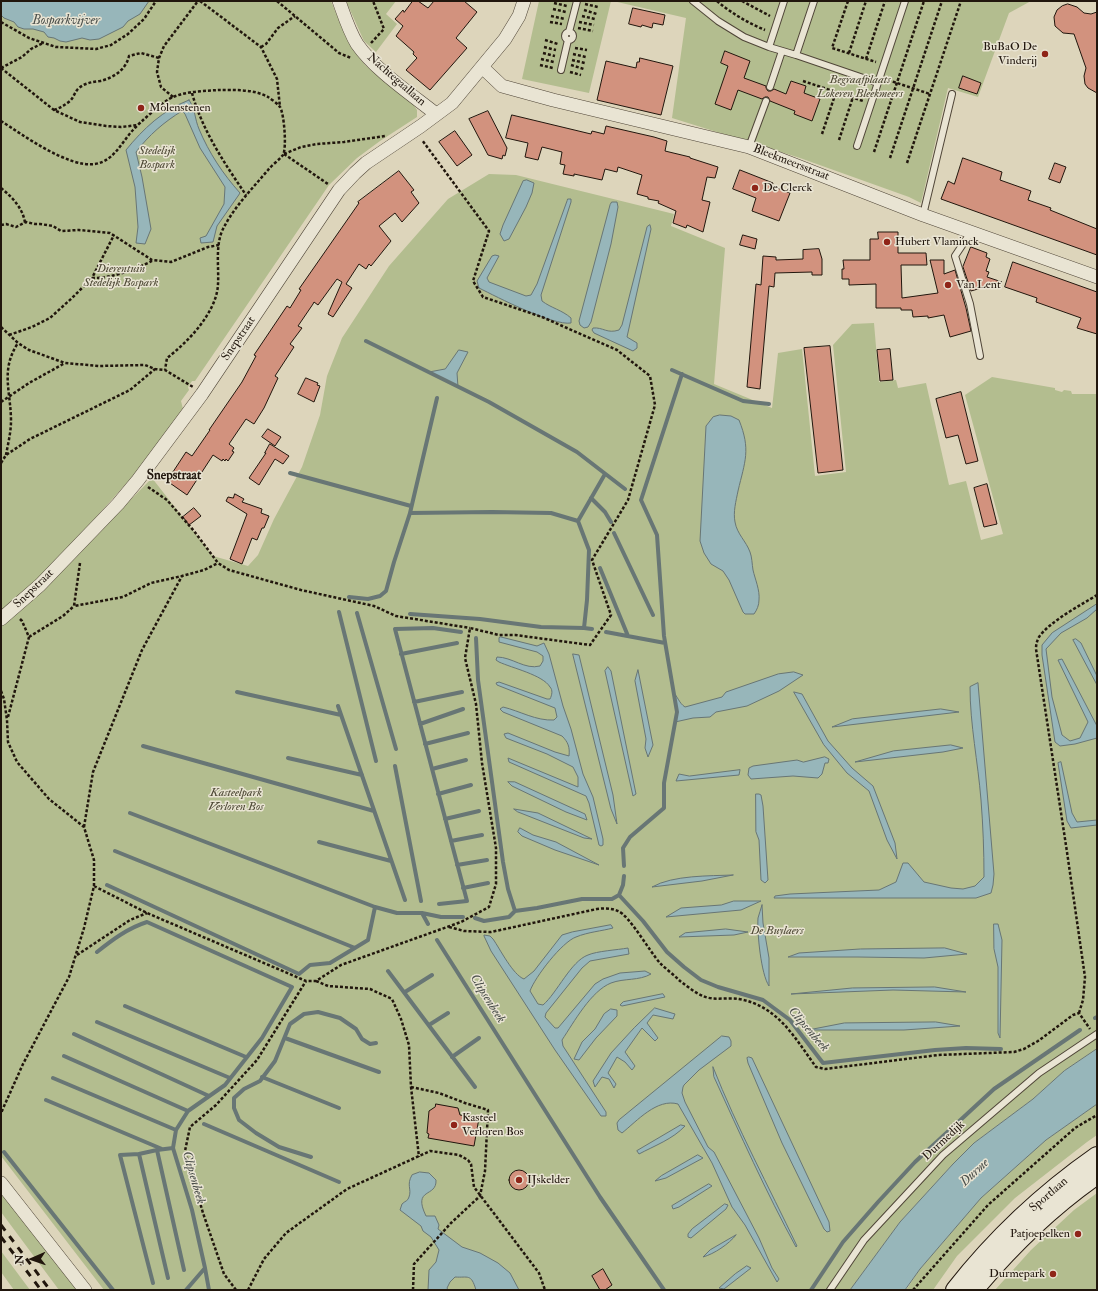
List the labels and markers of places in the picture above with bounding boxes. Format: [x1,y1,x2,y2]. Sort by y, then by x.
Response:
place label: BuBaO De Vinderij [983,40,1037,68]
marker: BuBaO De Vinderij [1040,49,1050,59]
place label: Molenstenen [149,101,211,115]
marker: Molenstenen [136,103,146,113]
place label: De Clerck [763,181,812,195]
marker: De Clerck [750,183,760,193]
place label: Hubert Vlaminck [895,235,979,249]
marker: Hubert Vlaminck [882,237,892,247]
place label: Van Lent [956,278,1001,292]
marker: Van Lent [943,280,953,290]
place label: Kasteel Verloren Bos [462,1111,524,1139]
marker: Kasteel Verloren Bos [449,1120,459,1130]
place label: IJskelder [527,1173,570,1187]
marker: IJskelder [514,1175,524,1185]
place label: Patjoepelken [1010,1227,1070,1241]
marker: Patjoepelken [1073,1229,1083,1239]
place label: Durmepark [989,1267,1045,1281]
marker: Durmepark [1048,1269,1058,1279]

